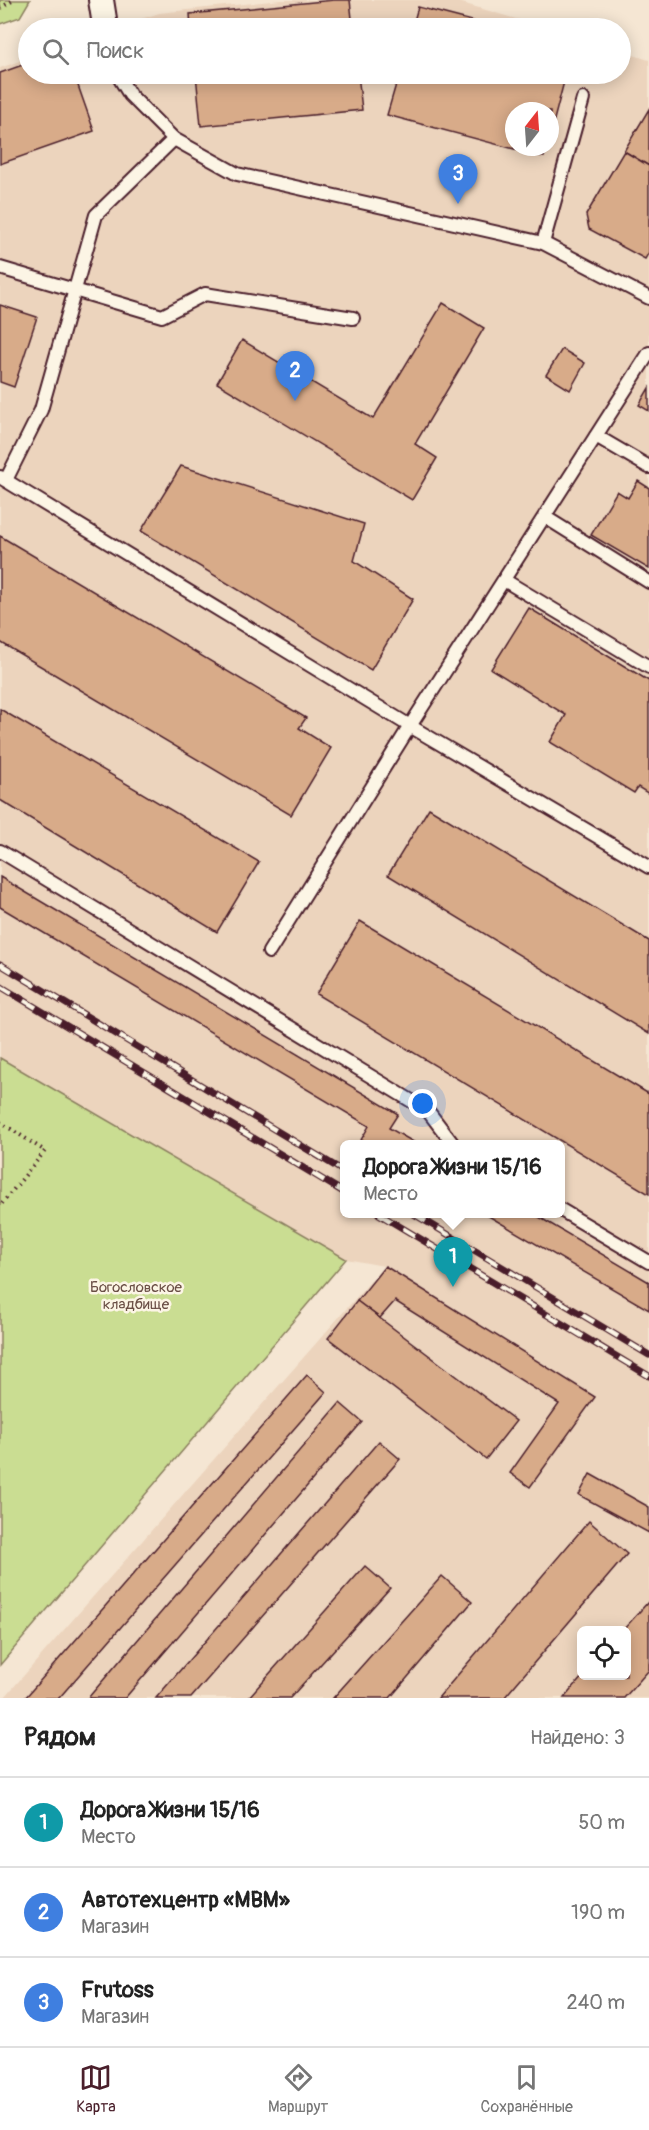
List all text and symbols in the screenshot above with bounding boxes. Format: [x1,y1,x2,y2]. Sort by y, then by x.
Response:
search box [18,18,631,84]
icon: search [39,35,72,68]
text: Поиск [87,37,144,65]
north arrow [505,102,559,156]
pin: 3 [438,154,478,204]
pin: 2 [276,352,314,401]
your location [408,1089,437,1118]
popup [340,1140,565,1218]
text: Дорога Жизни 15/16 [363,1153,542,1181]
text: Место [363,1181,418,1206]
pin: 1 [434,1238,472,1287]
park label: Богословское кладбище [90,1278,183,1314]
map controls [577,1626,631,1680]
button: locate [577,1626,631,1680]
text: Рядом [24,1721,96,1753]
text: Найдено: 3 [530,1725,625,1750]
text: Дорога Жизни 15/16 [81,1796,260,1824]
text: 1 [40,1810,47,1835]
text: 50 m [578,1810,625,1835]
text: Место [81,1824,136,1849]
text: Автотехцентр «МВМ» [81,1886,290,1914]
text: 2 [38,1900,49,1925]
text: 190 m [571,1900,625,1925]
text: Магазин [81,1914,149,1939]
text: Frutoss [81,1976,154,2004]
text: 3 [38,1990,49,2015]
text: 240 m [566,1990,625,2015]
text: Магазин [81,2004,149,2029]
tab: Карта [76,2061,116,2117]
tab: Маршрут [268,2061,328,2117]
tab: Сохранённые [481,2061,573,2117]

